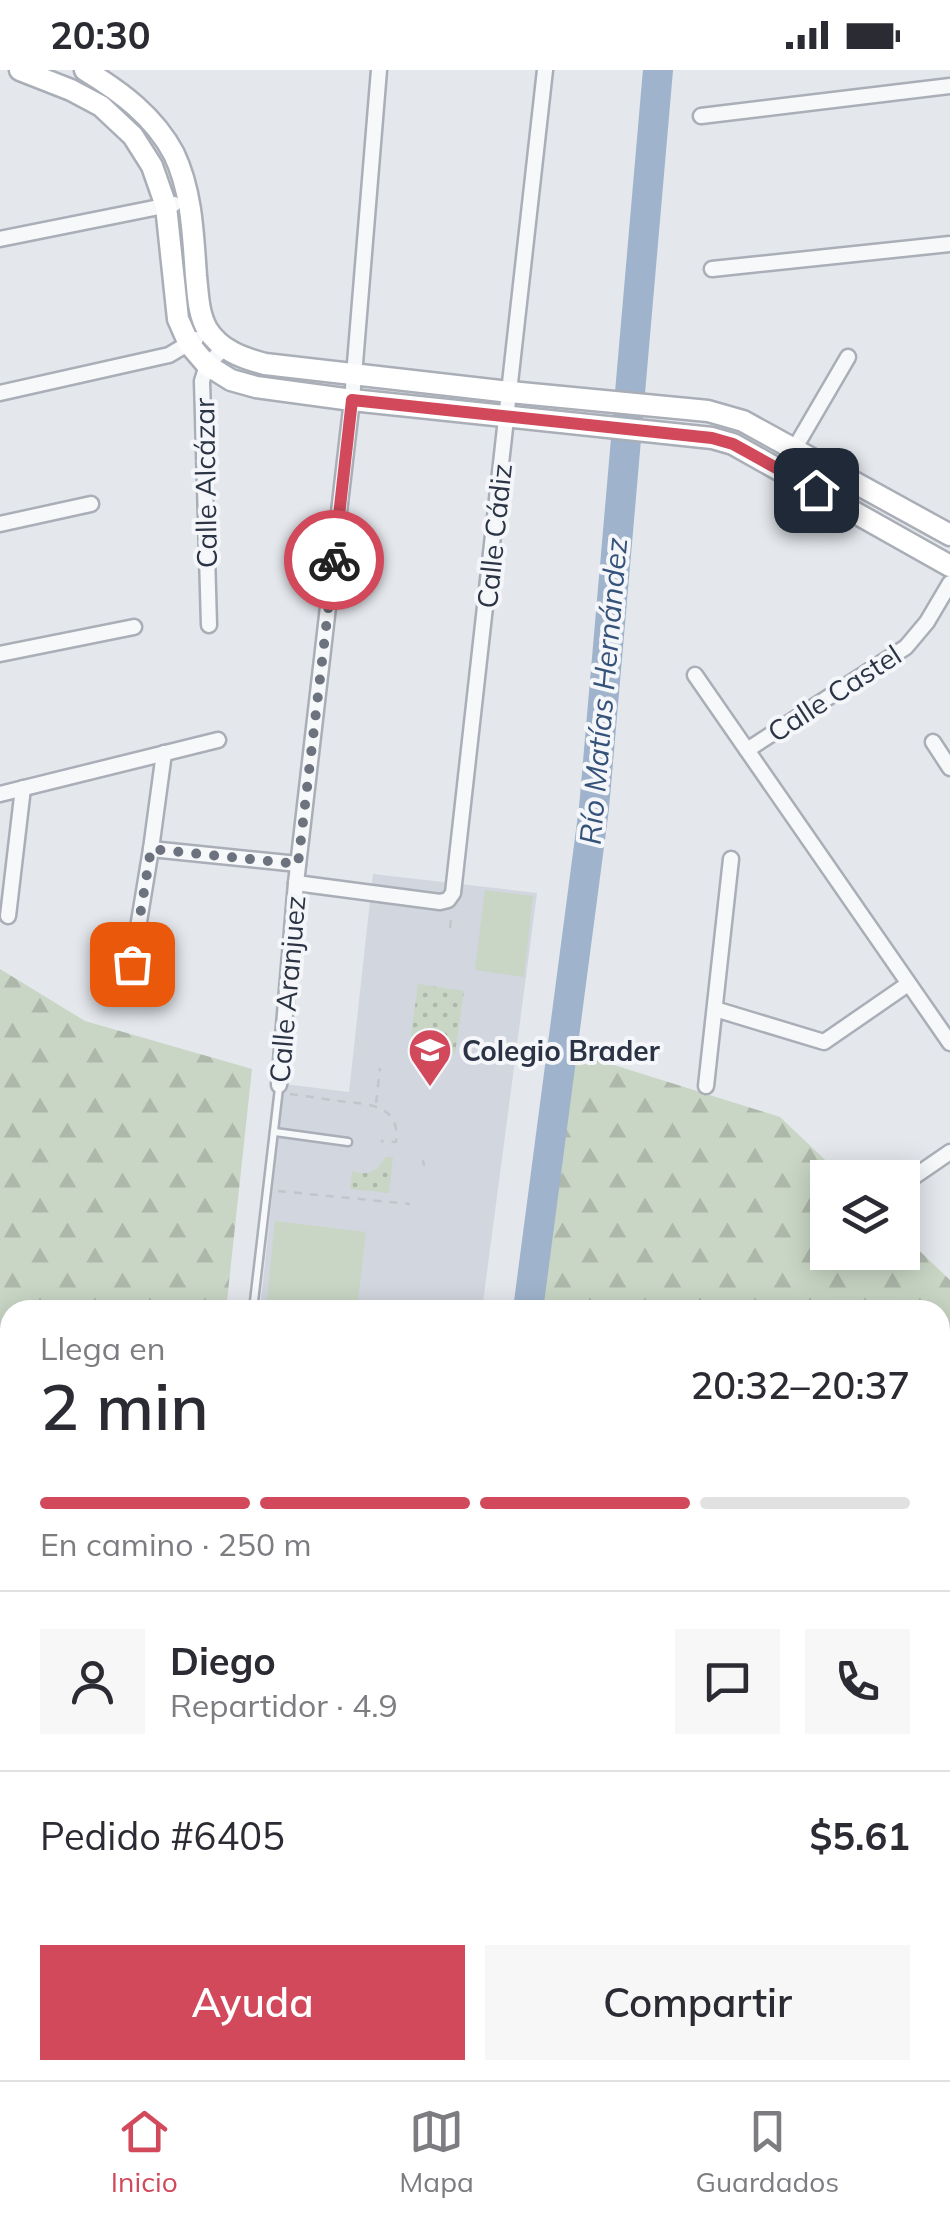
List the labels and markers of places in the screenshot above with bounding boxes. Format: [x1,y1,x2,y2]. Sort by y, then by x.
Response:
pin [774,448,859,533]
pin [90,922,175,1007]
school or university icon: Colegio Brader [407,1027,453,1088]
place label: Colegio Brader [462,1033,660,1068]

